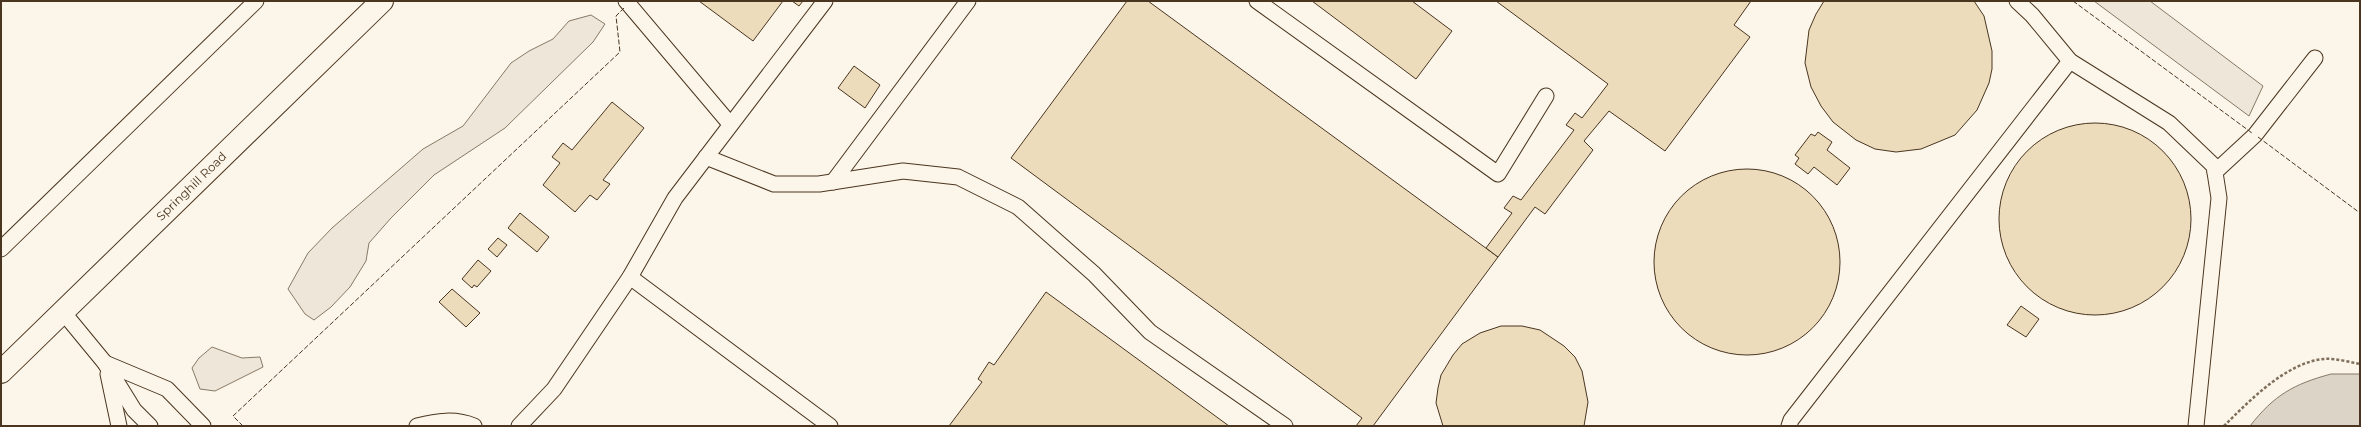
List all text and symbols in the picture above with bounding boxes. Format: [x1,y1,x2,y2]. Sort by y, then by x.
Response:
street label: Springhill Road [153,149,230,224]

